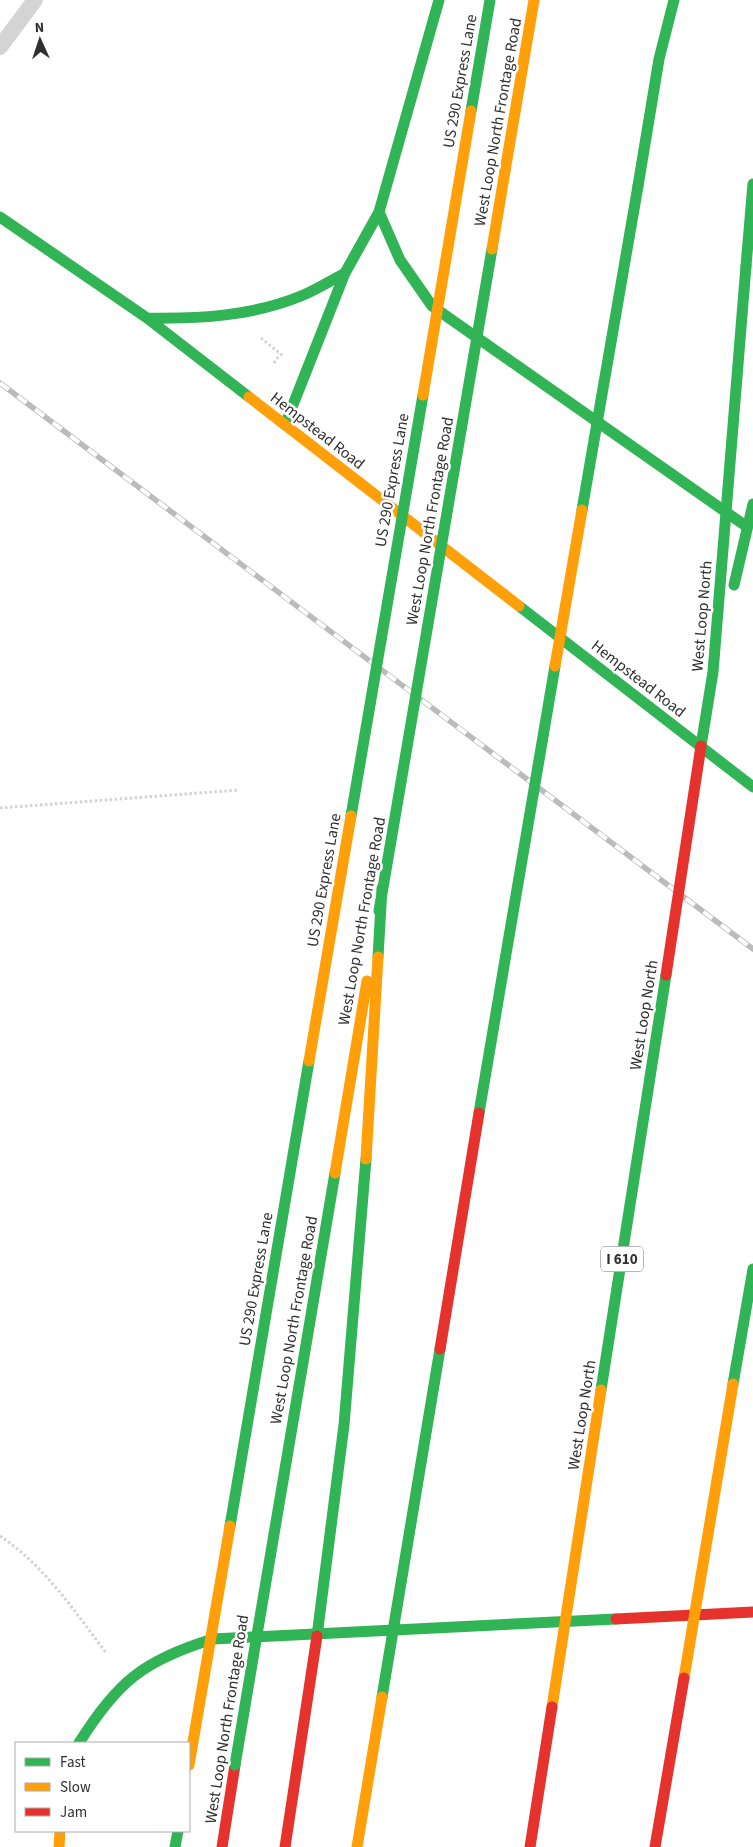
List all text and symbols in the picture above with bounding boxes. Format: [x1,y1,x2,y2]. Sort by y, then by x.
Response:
street label: US 290 Express Lane [437,13,483,150]
north arrow [15,15,65,65]
street label: West Loop North Frontage Road [469,16,527,228]
text: N [34,18,45,38]
street label: Hempstead Road [266,387,369,475]
street label: US 290 Express Lane [369,412,415,549]
street label: West Loop North Frontage Road [401,415,459,627]
street label: West Loop North [686,560,718,672]
street label: Hempstead Road [587,635,690,723]
street label: US 290 Express Lane [301,812,347,949]
street label: West Loop North Frontage Road [333,815,391,1027]
street label: West Loop North [624,959,664,1072]
street label: US 290 Express Lane [233,1211,279,1348]
street label: West Loop North Frontage Road [265,1214,323,1426]
road number: I 610 [601,1246,643,1272]
street label: West Loop North [562,1359,602,1472]
street label: West Loop North Frontage Road [200,1613,254,1825]
legend [15,1742,190,1832]
text: Fast [60,1752,86,1773]
text: Slow [60,1777,91,1798]
text: Jam [60,1802,87,1823]

